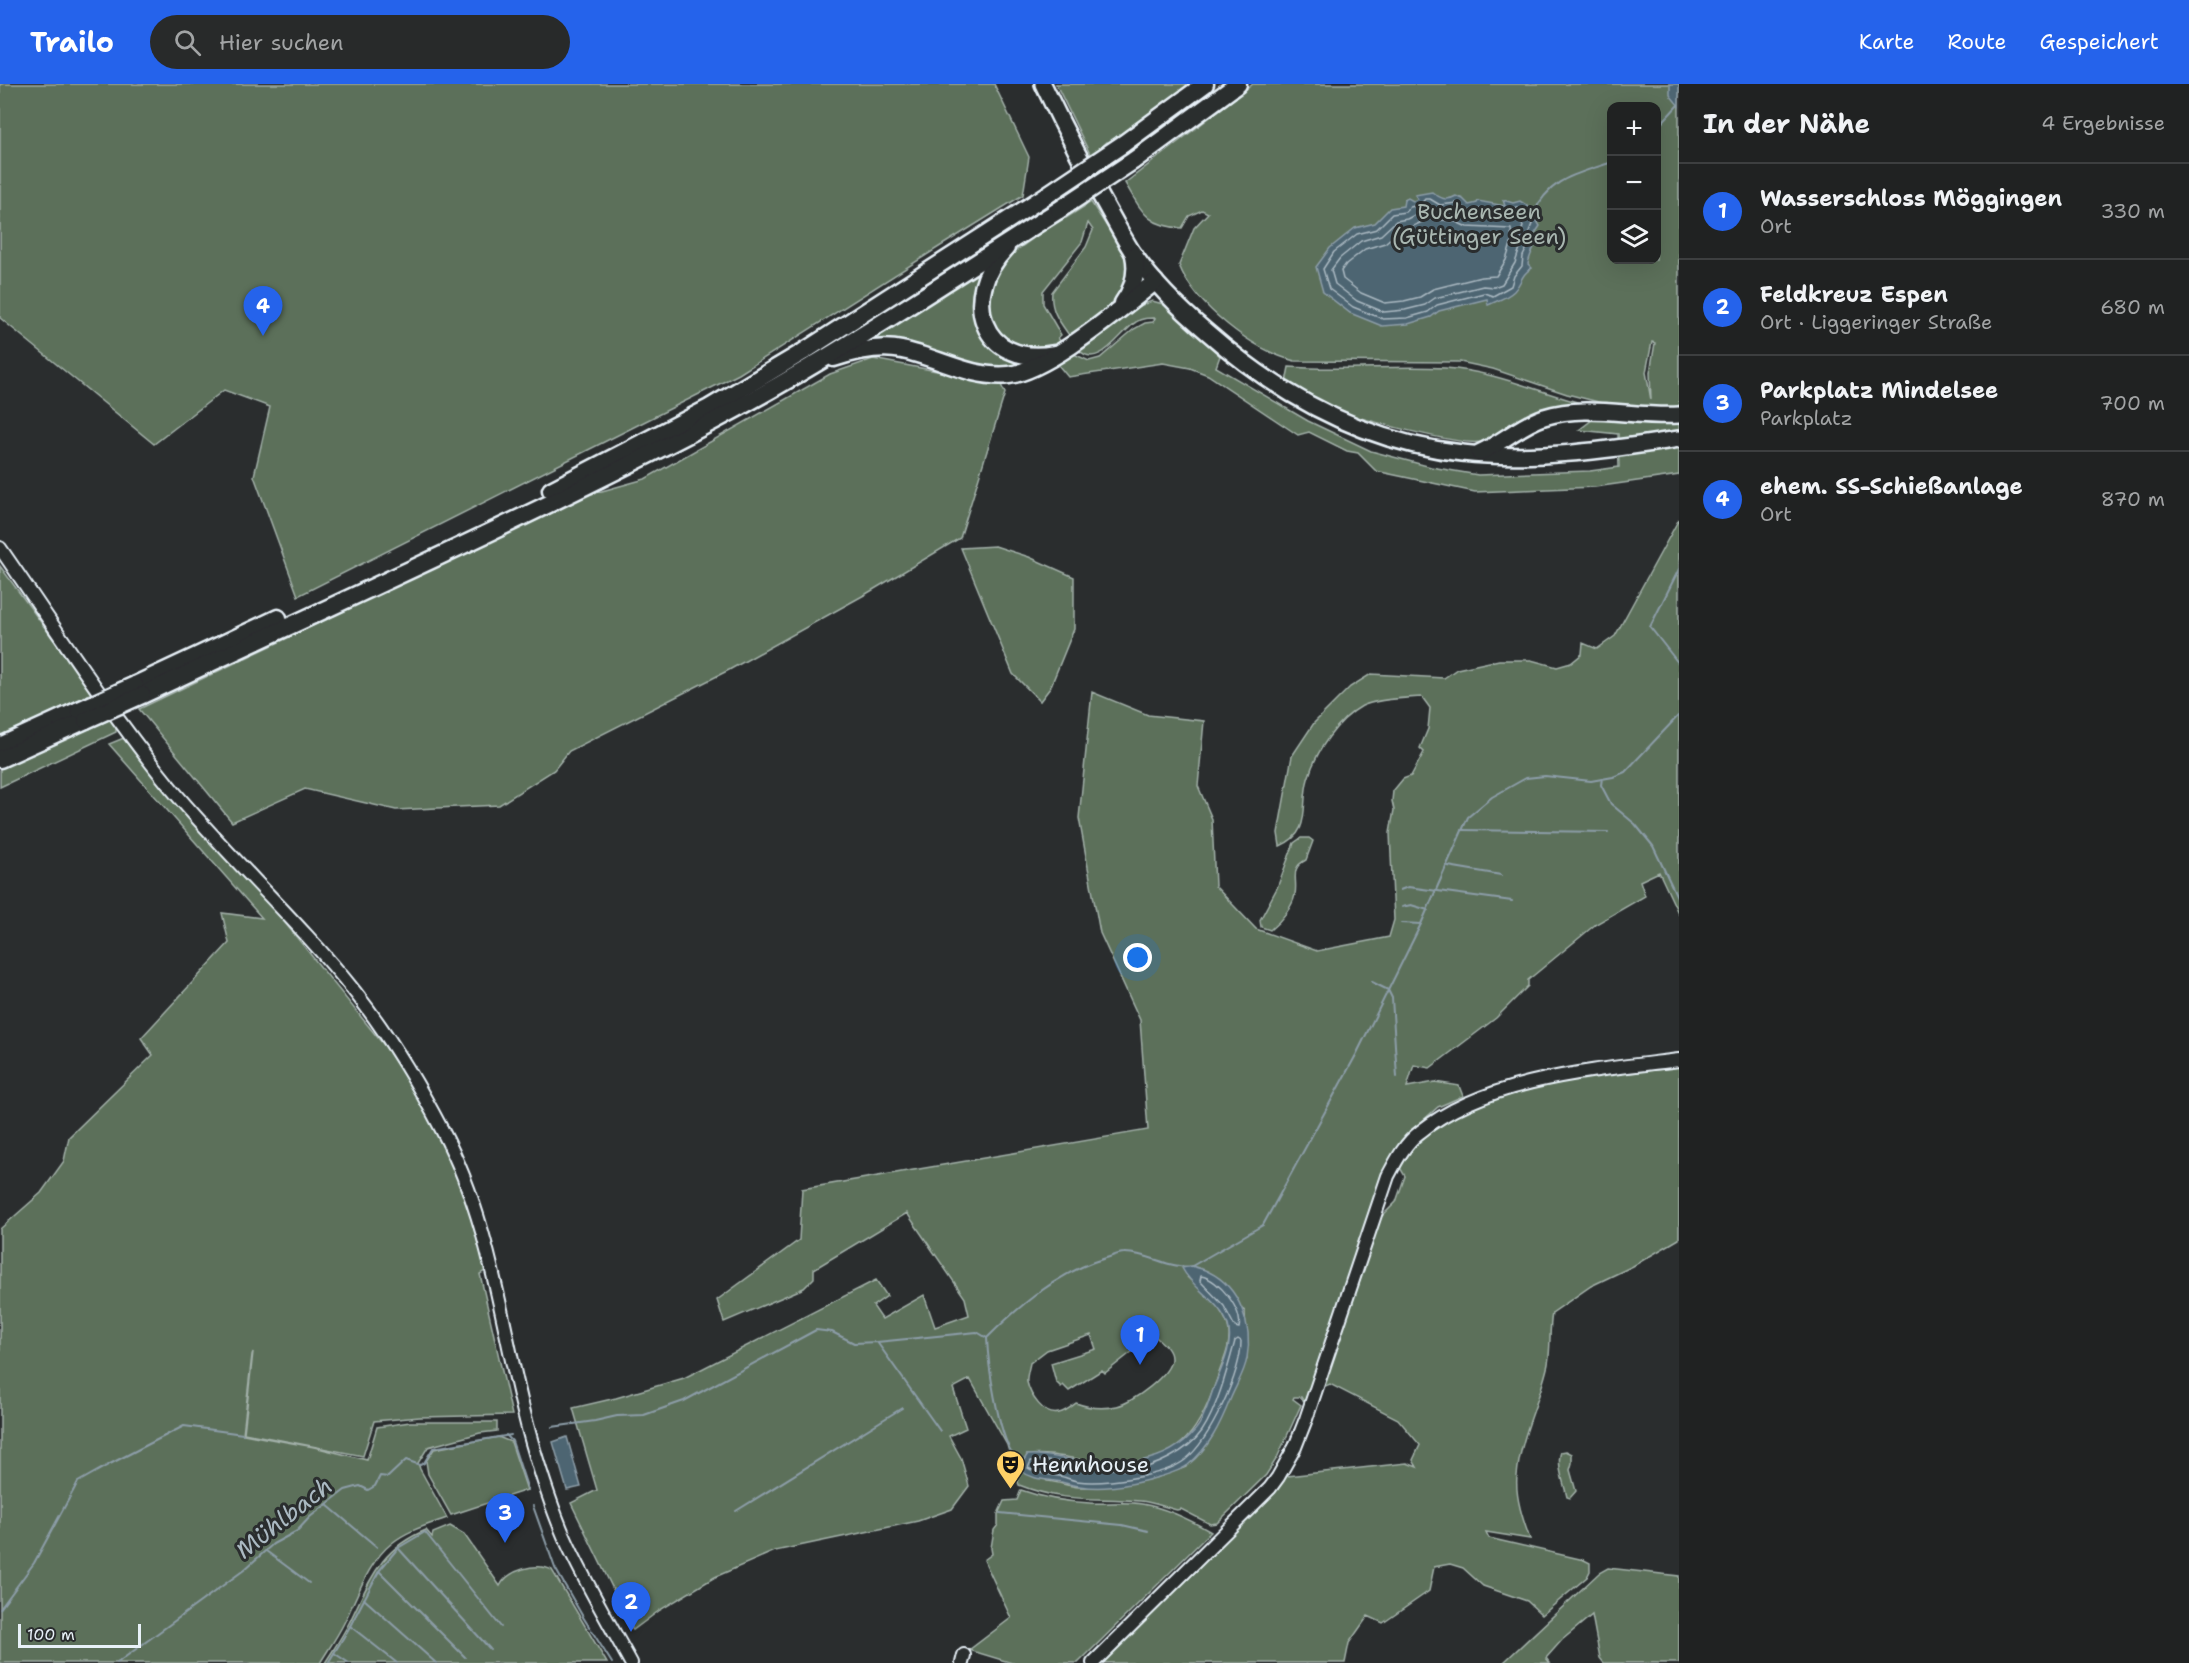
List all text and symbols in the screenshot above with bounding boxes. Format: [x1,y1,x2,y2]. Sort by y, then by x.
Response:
search box [150,15,570,69]
text: Trailo [30,23,114,61]
icon: search [171,26,204,59]
text: Hier suchen [219,28,344,57]
text: Karte [1859,28,1914,56]
text: Route [1947,28,2006,56]
text: Gespeichert [2039,28,2159,56]
map controls [1607,102,1661,264]
button: + [1607,102,1661,156]
text: In der Nähe [1703,106,1870,141]
text: 4 Ergebnisse [2041,110,2165,136]
button: − [1607,156,1661,210]
text: Wasserschloss Möggingen [1760,184,2062,213]
park label: Buchenseen (Güttinger Seen) [1392,197,1566,251]
text: 1 [1718,198,1727,224]
text: 330 m [2101,198,2165,224]
button: layers [1607,210,1661,264]
text: Ort [1760,213,1792,239]
text: Feldkreuz Espen [1760,280,1948,309]
pin: 4 [244,286,282,336]
text: 2 [1716,294,1730,320]
text: 680 m [2100,294,2165,320]
text: Ort · Liggeringer Straße [1760,309,1992,335]
text: Parkplatz Mindelsee [1760,376,1998,405]
text: 3 [1716,390,1730,416]
text: 700 m [2100,390,2165,416]
text: Parkplatz [1760,405,1853,431]
text: ehem. SS-Schießanlage [1760,472,2023,501]
text: 4 [1716,486,1730,512]
text: 870 m [2101,486,2165,512]
text: Ort [1760,501,1792,527]
your location [1123,943,1152,972]
pin: 1 [1120,1316,1160,1365]
theatre icon: Hennhouse [995,1448,1027,1490]
place label: Hennhouse [1032,1450,1149,1479]
water label: Mühlbach [229,1470,339,1566]
pin: 3 [486,1494,524,1543]
pin: 2 [612,1582,650,1632]
scale bar [18,1621,141,1648]
text: 100 m [27,1624,75,1645]

